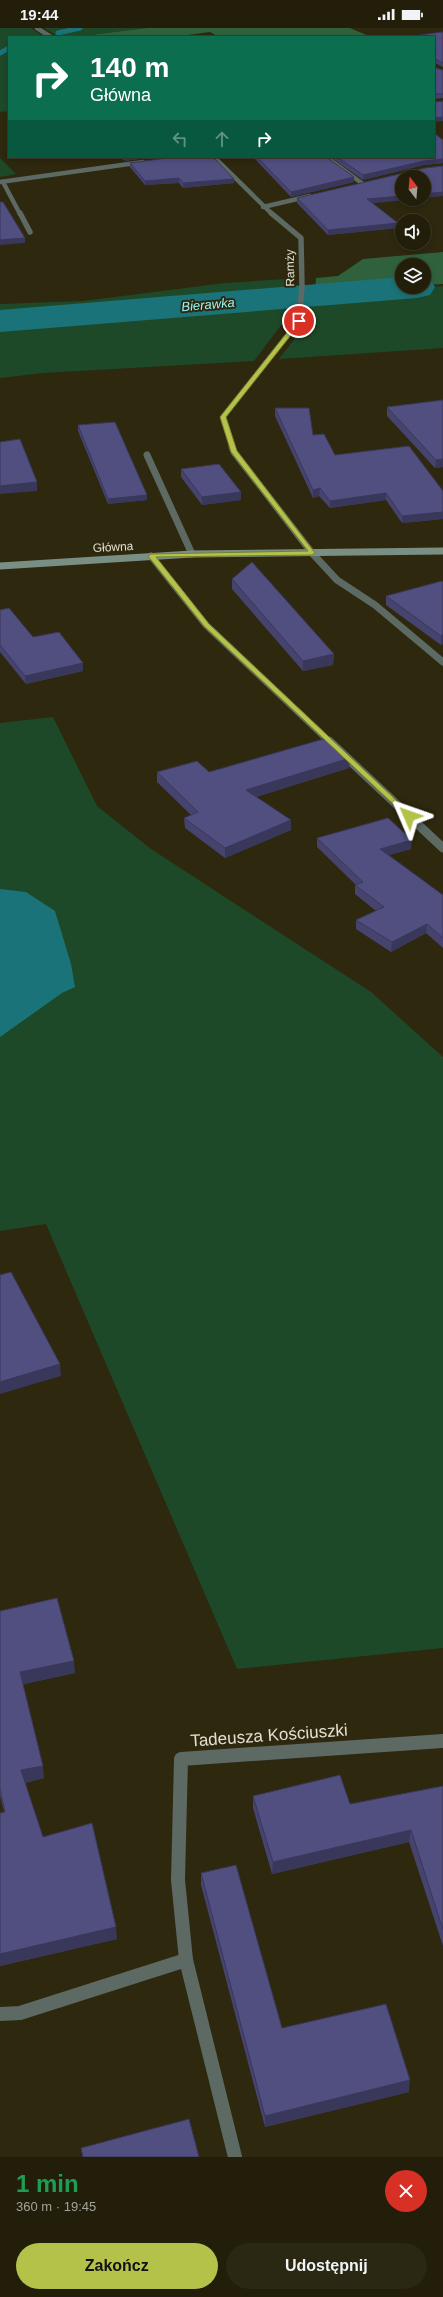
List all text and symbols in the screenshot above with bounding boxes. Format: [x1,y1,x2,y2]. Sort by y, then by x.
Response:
text: 19:44 [20,6,58,23]
icon: right [24,52,76,104]
text: 140 m [90,52,169,83]
text: Główna [90,85,151,105]
icon: left [169,128,191,150]
icon: ahead [211,128,233,150]
icon: right [253,128,275,150]
north arrow [395,170,431,206]
map controls [395,170,431,294]
button: sound [395,214,431,250]
street label: Ramży [283,249,297,287]
button: layers [395,258,431,294]
water label: Bierawka [181,295,235,314]
pin [282,304,316,338]
icon: arrive [288,310,310,332]
street label: Główna [92,539,134,555]
position arrow [388,795,430,837]
street label: Tadeusza Kościuszki [190,1721,348,1750]
text: 1 min [16,2170,79,2197]
button: close [385,2170,427,2212]
text: 360 m · 19:45 [16,2199,96,2214]
button: Zakończ [16,2243,218,2289]
button: Udostępnij [226,2243,427,2289]

